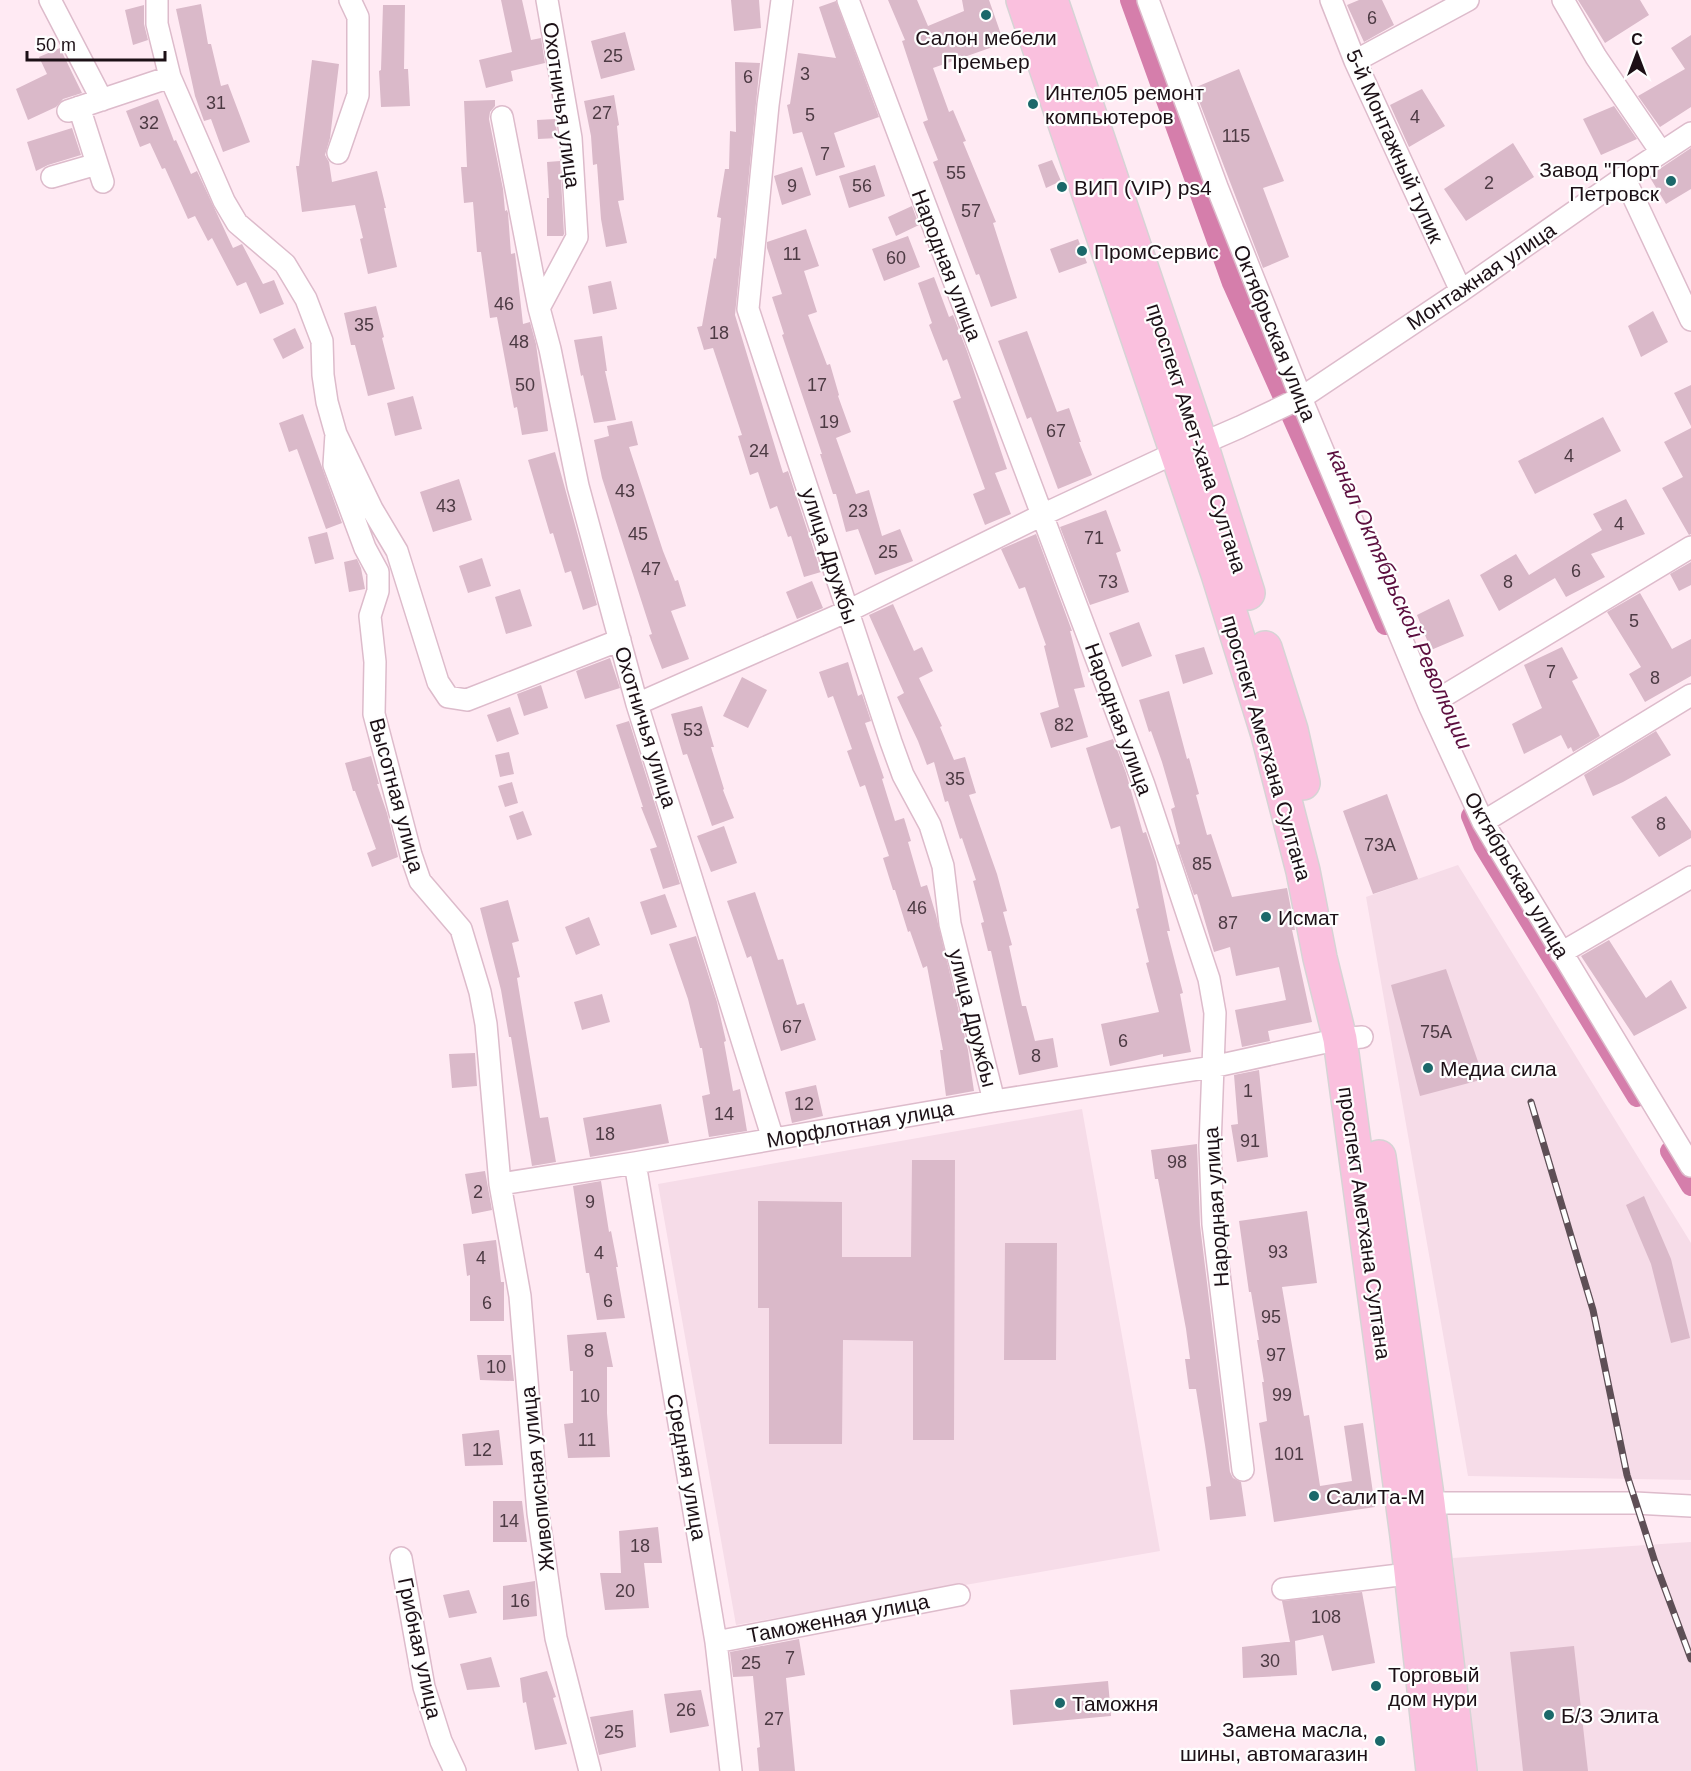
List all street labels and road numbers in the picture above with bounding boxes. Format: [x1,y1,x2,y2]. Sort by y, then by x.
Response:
street label: Охотничья улица [539,21,585,190]
street label: 5-й Монтажный тупик [1342,46,1448,247]
street label: Народная улица [908,186,987,344]
street label: Монтажная улица [1402,218,1560,334]
street label: Октябрьская улица [1229,241,1321,425]
street label: проспект Амет-хана Султана [1142,300,1252,576]
street label: улица Дружбы [797,485,863,627]
street label: проспект Аметхана Султана [1218,613,1316,884]
street label: Народная улица [1081,640,1157,799]
street label: Охотничья улица [611,644,682,811]
street label: Высотная улица [365,715,429,875]
street label: Октябрьская улица [1460,788,1574,962]
street label: улица Дружбы [945,947,1001,1089]
street label: проспект Аметхана Султана [1334,1085,1396,1361]
street label: Морфлотная улица [765,1096,956,1152]
street label: Народная улица [1199,1126,1233,1288]
street label: Живописная улица [516,1385,558,1572]
street label: Средняя улица [663,1392,711,1542]
street label: Грибная улица [394,1575,446,1721]
street label: Таможенная улица [745,1589,931,1647]

